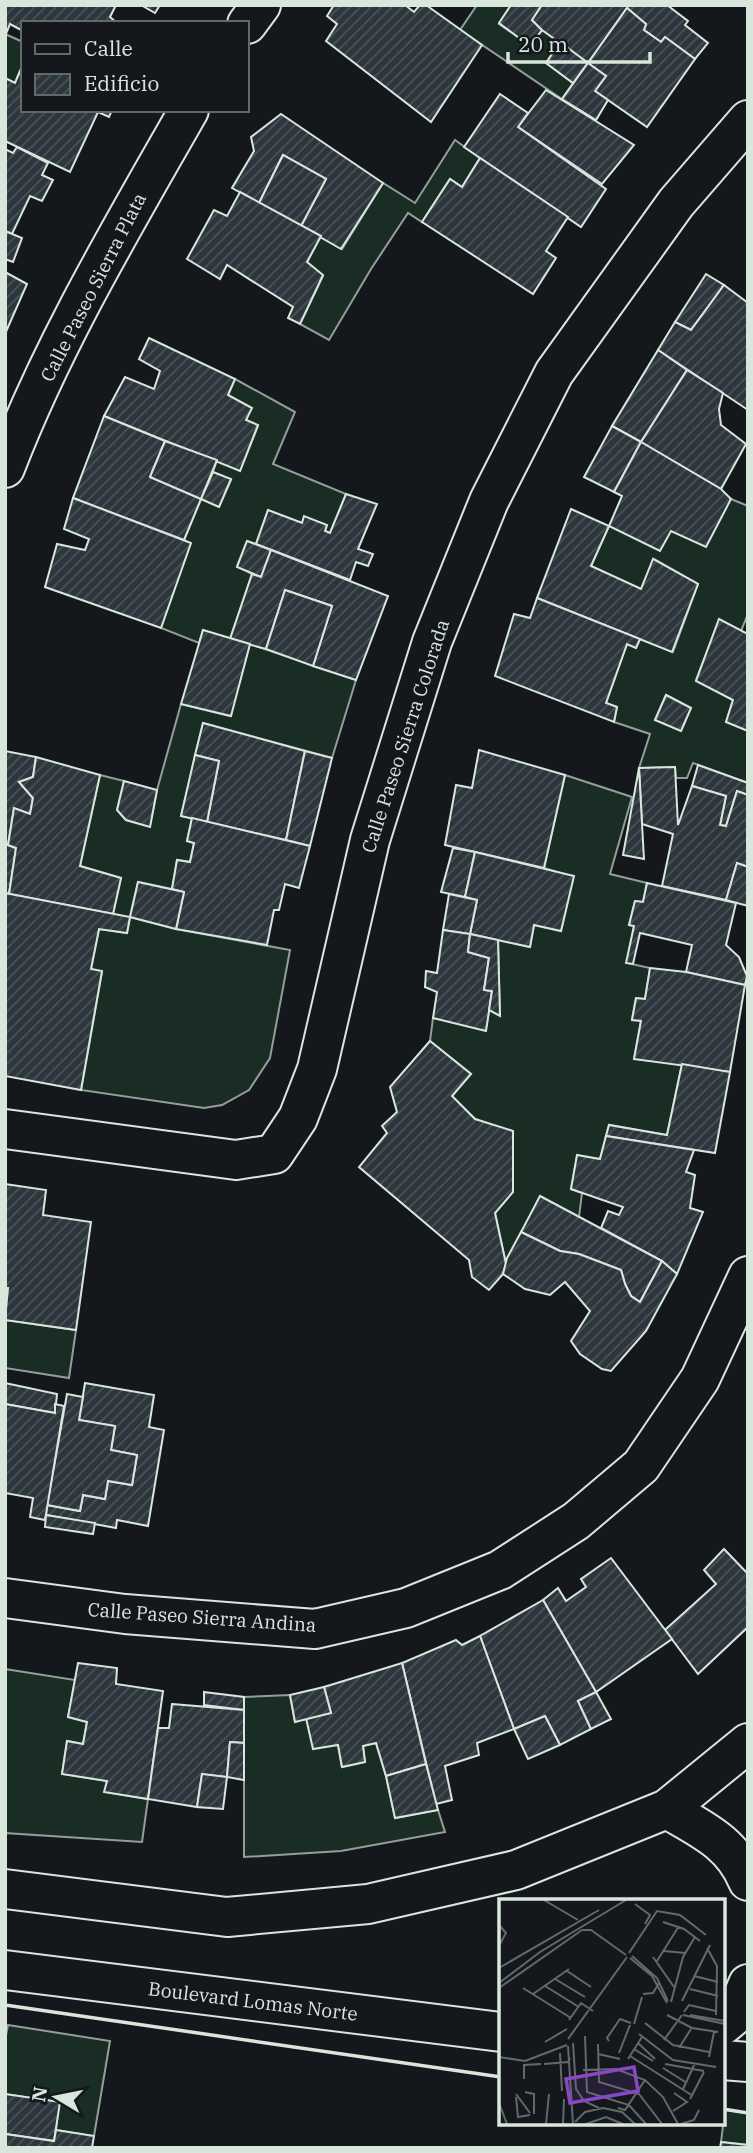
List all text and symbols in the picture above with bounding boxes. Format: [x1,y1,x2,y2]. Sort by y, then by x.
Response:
legend [21,21,248,112]
scale bar [508,21,650,65]
text: 20 m [518,30,568,58]
text: Calle [84,34,133,62]
text: Edificio [84,69,159,97]
street label: Calle Paseo Sierra Plata [35,189,151,385]
street label: Calle Paseo Sierra Colorada [356,616,454,856]
street label: Calle Paseo Sierra Andina [87,1597,317,1637]
inset map [499,1899,725,2125]
street label: Boulevard Lomas Norte [147,1976,359,2026]
north arrow [21,2062,91,2132]
text: N [26,2085,52,2104]

